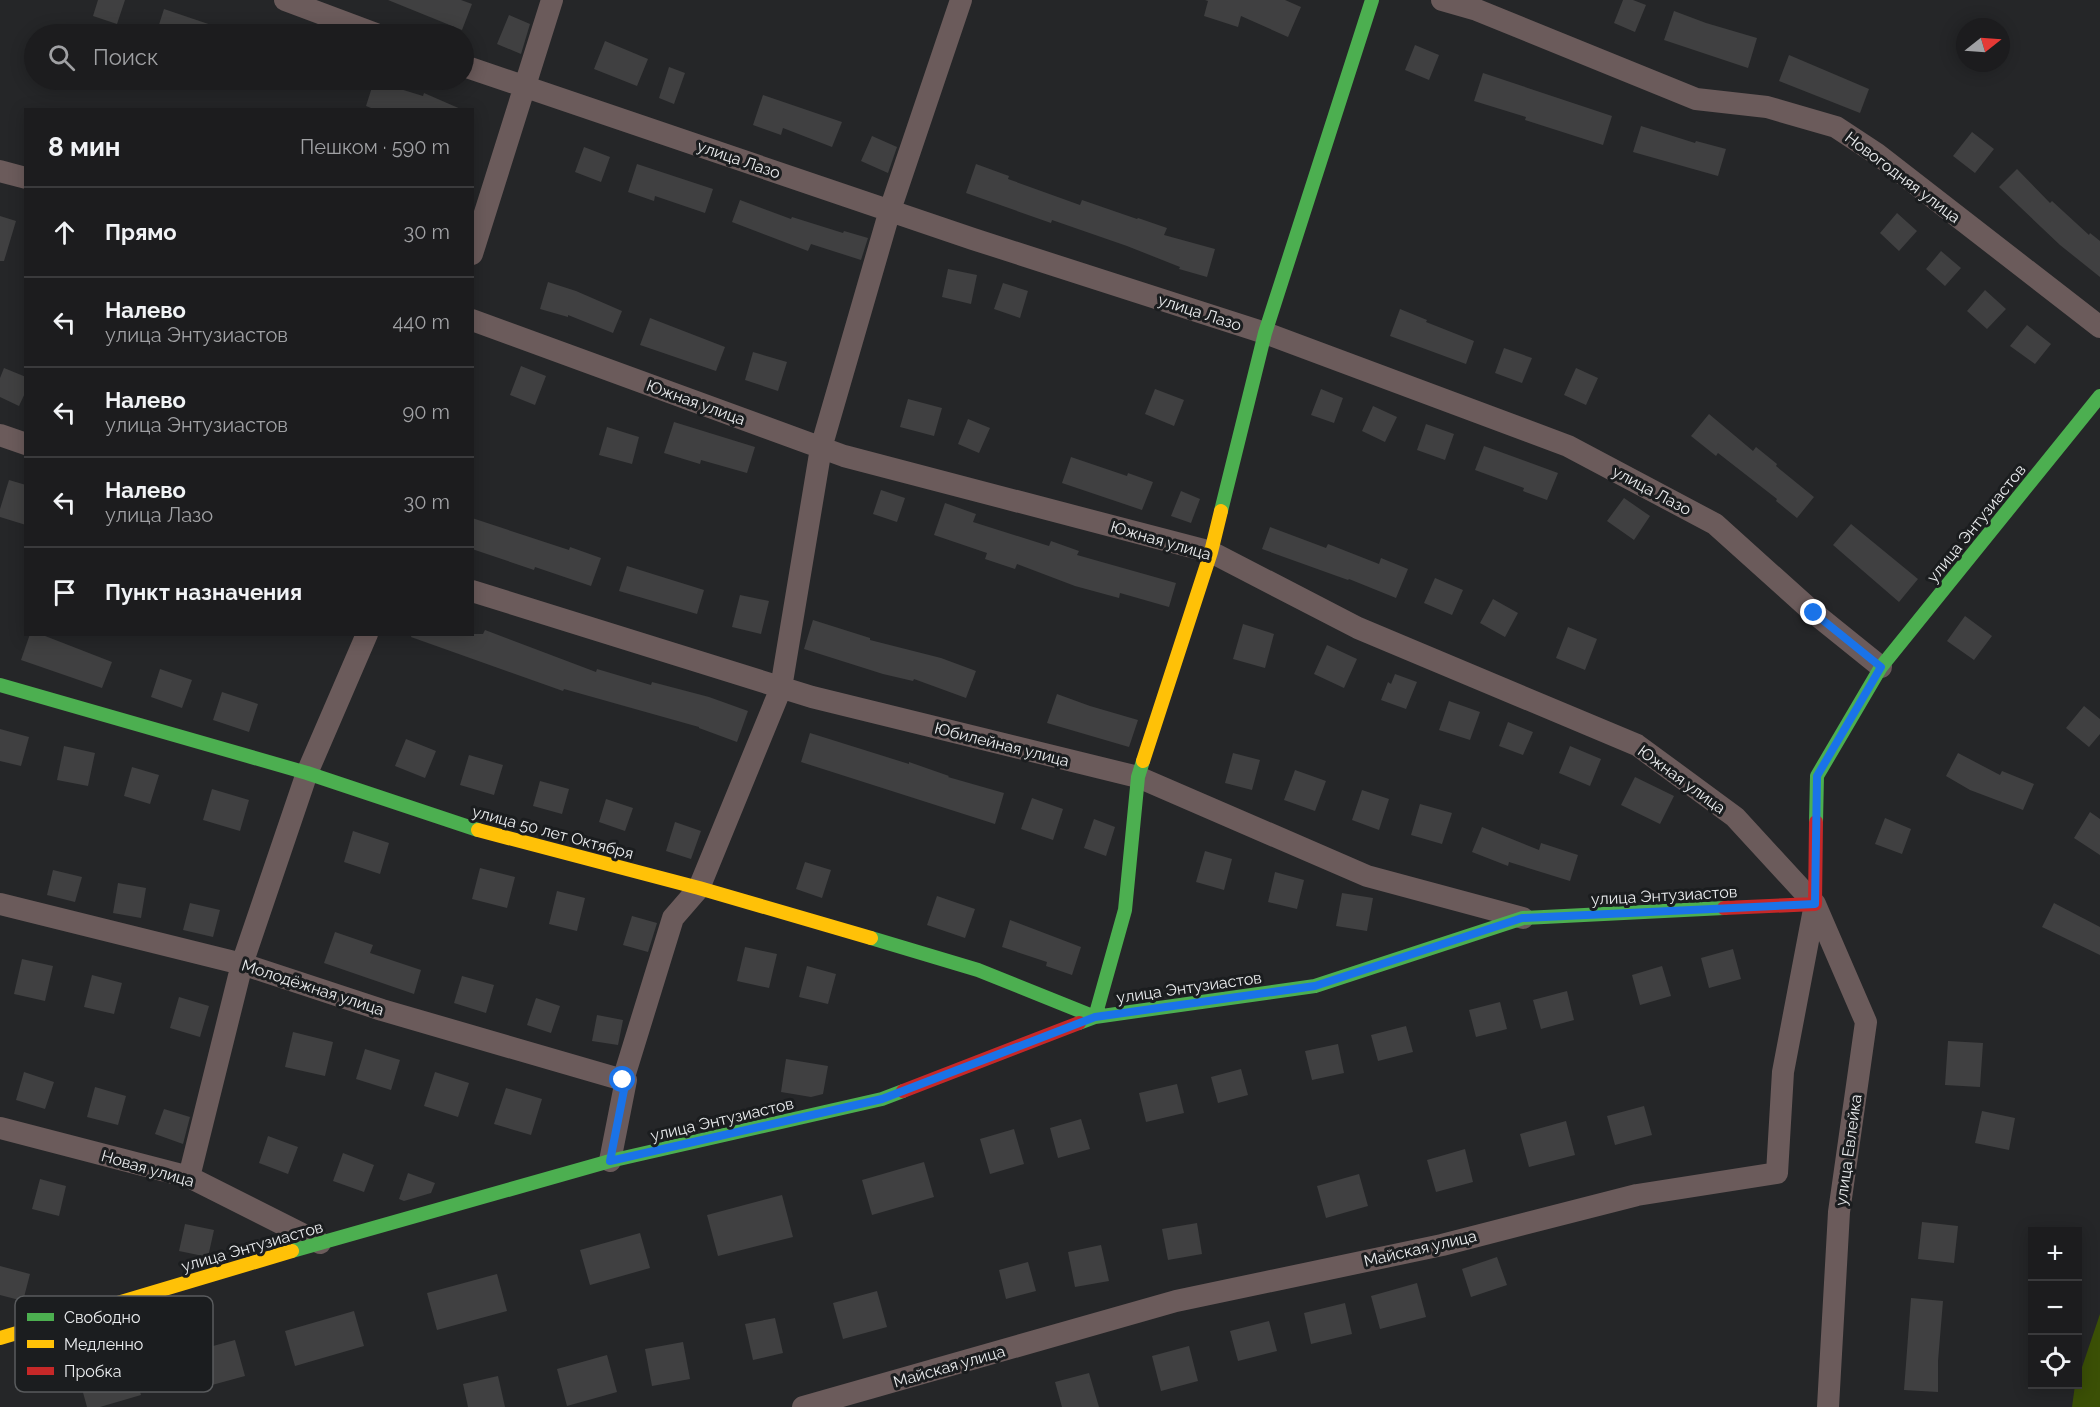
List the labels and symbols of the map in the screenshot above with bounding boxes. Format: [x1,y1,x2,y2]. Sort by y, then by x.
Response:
north arrow [1956,18,2010,72]
street label: Новогодняя улица [1841,128,1964,227]
street label: улица Лазо [695,136,783,183]
street label: улица Лазо [1156,290,1244,335]
street label: Южная улица [644,376,748,429]
street label: улица Энтузиастов [1923,460,2030,586]
street label: улица Лазо [1609,462,1694,519]
street label: Южная улица [1108,517,1213,564]
route end [1800,599,1826,625]
street label: Юбилейная улица [933,719,1071,770]
street label: Южная улица [1634,741,1729,818]
street label: улица 50 лет Октября [470,802,636,863]
street label: улица Энтузиастов [1590,882,1738,909]
street label: Молодёжная улица [239,955,386,1019]
street label: улица Энтузиастов [1115,968,1263,1007]
route start [609,1066,635,1092]
street label: улица Евлейка [1831,1093,1866,1207]
street label: улица Энтузиастов [649,1094,796,1145]
street label: Новая улица [99,1146,196,1191]
street label: улица Энтузиастов [179,1217,325,1276]
street label: Майская улица [1362,1226,1478,1271]
legend [15,1296,213,1392]
text: Свободно [64,1308,140,1327]
text: Медленно [64,1335,143,1354]
street label: Майская улица [891,1341,1007,1391]
text: Пробка [64,1362,122,1381]

